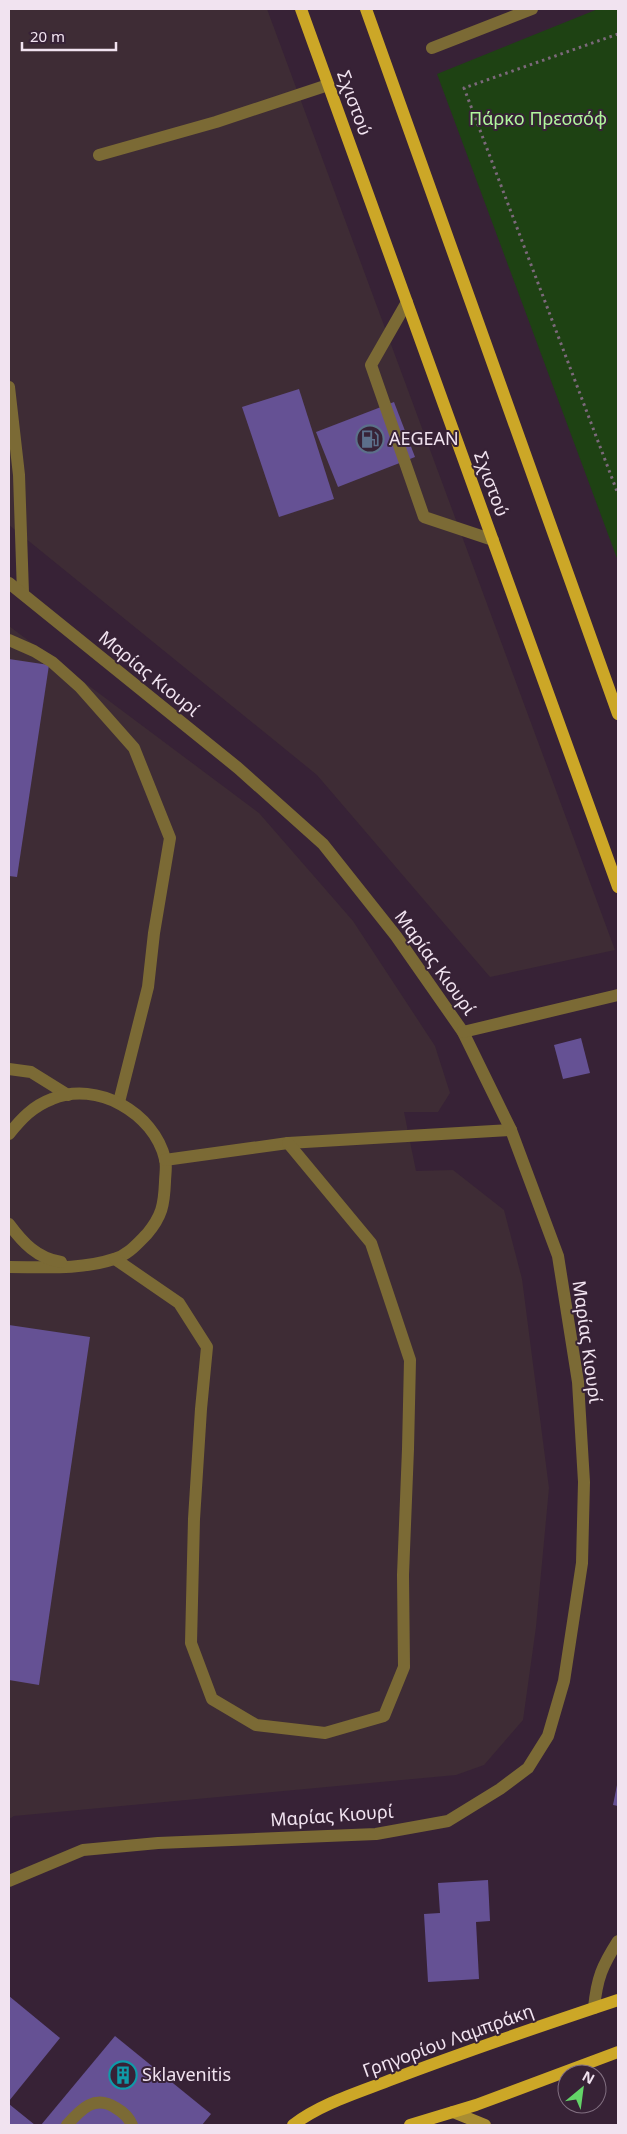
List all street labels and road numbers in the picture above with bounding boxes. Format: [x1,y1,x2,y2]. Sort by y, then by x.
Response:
street label: Σχιστού [332,67,378,139]
street label: Σχιστού [469,448,515,520]
street label: Μαρίας Κιουρί [94,625,205,721]
street label: Μαρίας Κιουρί [390,905,482,1019]
street label: Μαρίας Κιουρί [568,1279,608,1405]
street label: Μαρίας Κιουρί [269,1799,394,1831]
street label: Γρηγορίου Λαμπράκη [359,1998,536,2082]

